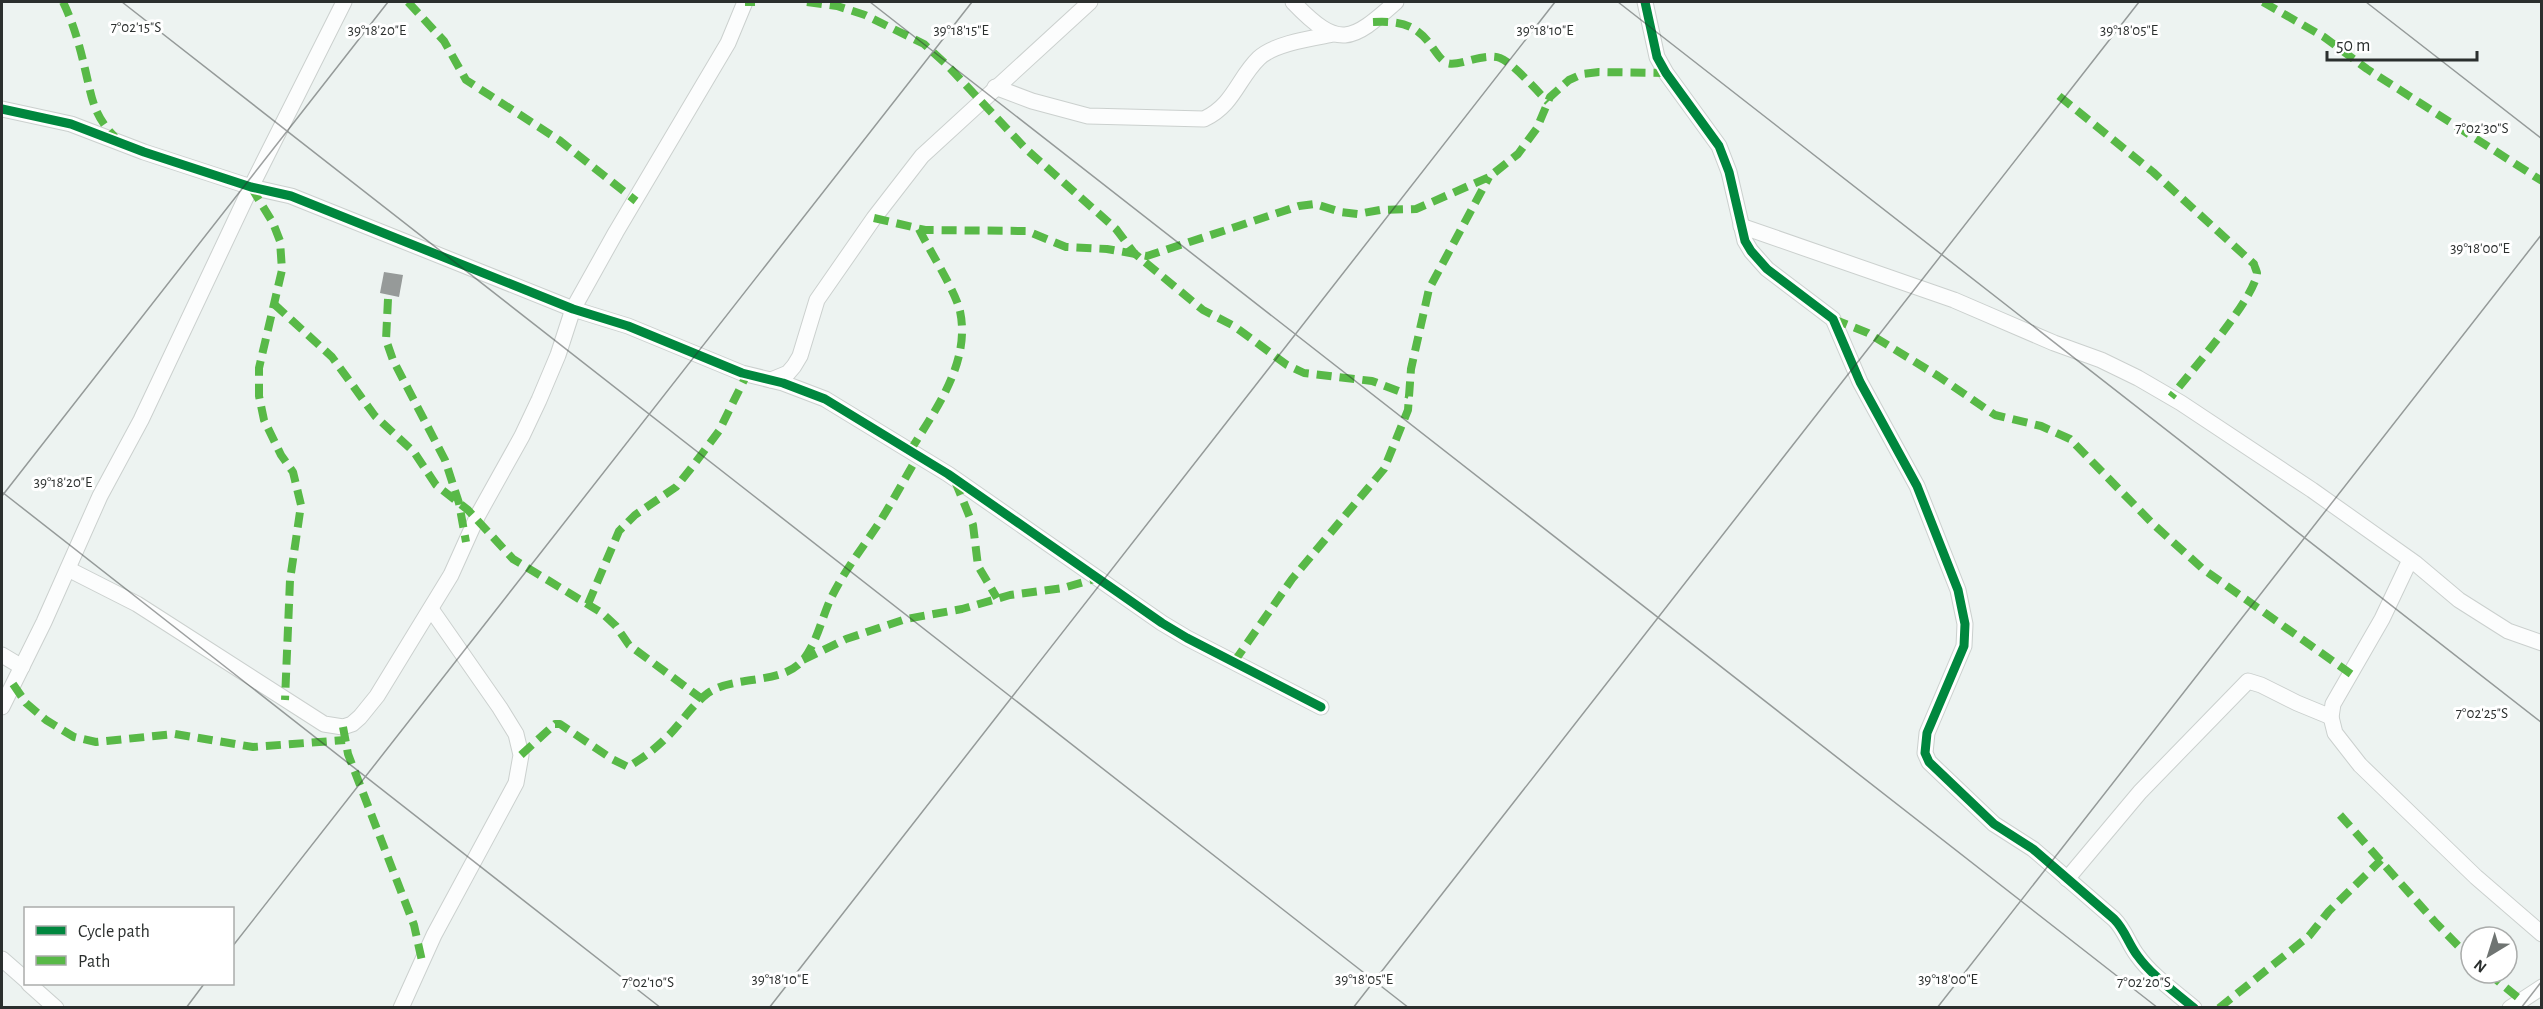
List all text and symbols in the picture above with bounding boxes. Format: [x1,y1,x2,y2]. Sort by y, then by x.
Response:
text: 7°02'15"S [111,20,161,35]
text: 39°18'20"E [348,23,406,38]
text: 39°18'15"E [933,23,989,38]
text: 39°18'10"E [1517,23,1573,38]
text: 39°18'05"E [2100,23,2158,38]
scale bar [2327,24,2477,62]
text: 50 m [2336,37,2370,55]
text: 7°02'30"S [2455,121,2509,136]
text: 39°18'00"E [2450,241,2510,256]
text: 39°18'20"E [34,475,92,490]
text: 7°02'25"S [2456,706,2508,721]
legend [24,907,234,985]
text: Cycle path [78,923,150,941]
north arrow [2459,925,2519,985]
text: Path [78,953,110,971]
text: N [2471,956,2490,976]
text: 39°18'10"E [752,972,808,987]
text: 39°18'05"E [1335,972,1393,987]
text: 39°18'00"E [1918,972,1978,987]
text: 7°02'10"S [622,975,674,990]
text: 7°02'20"S [2117,975,2171,990]

